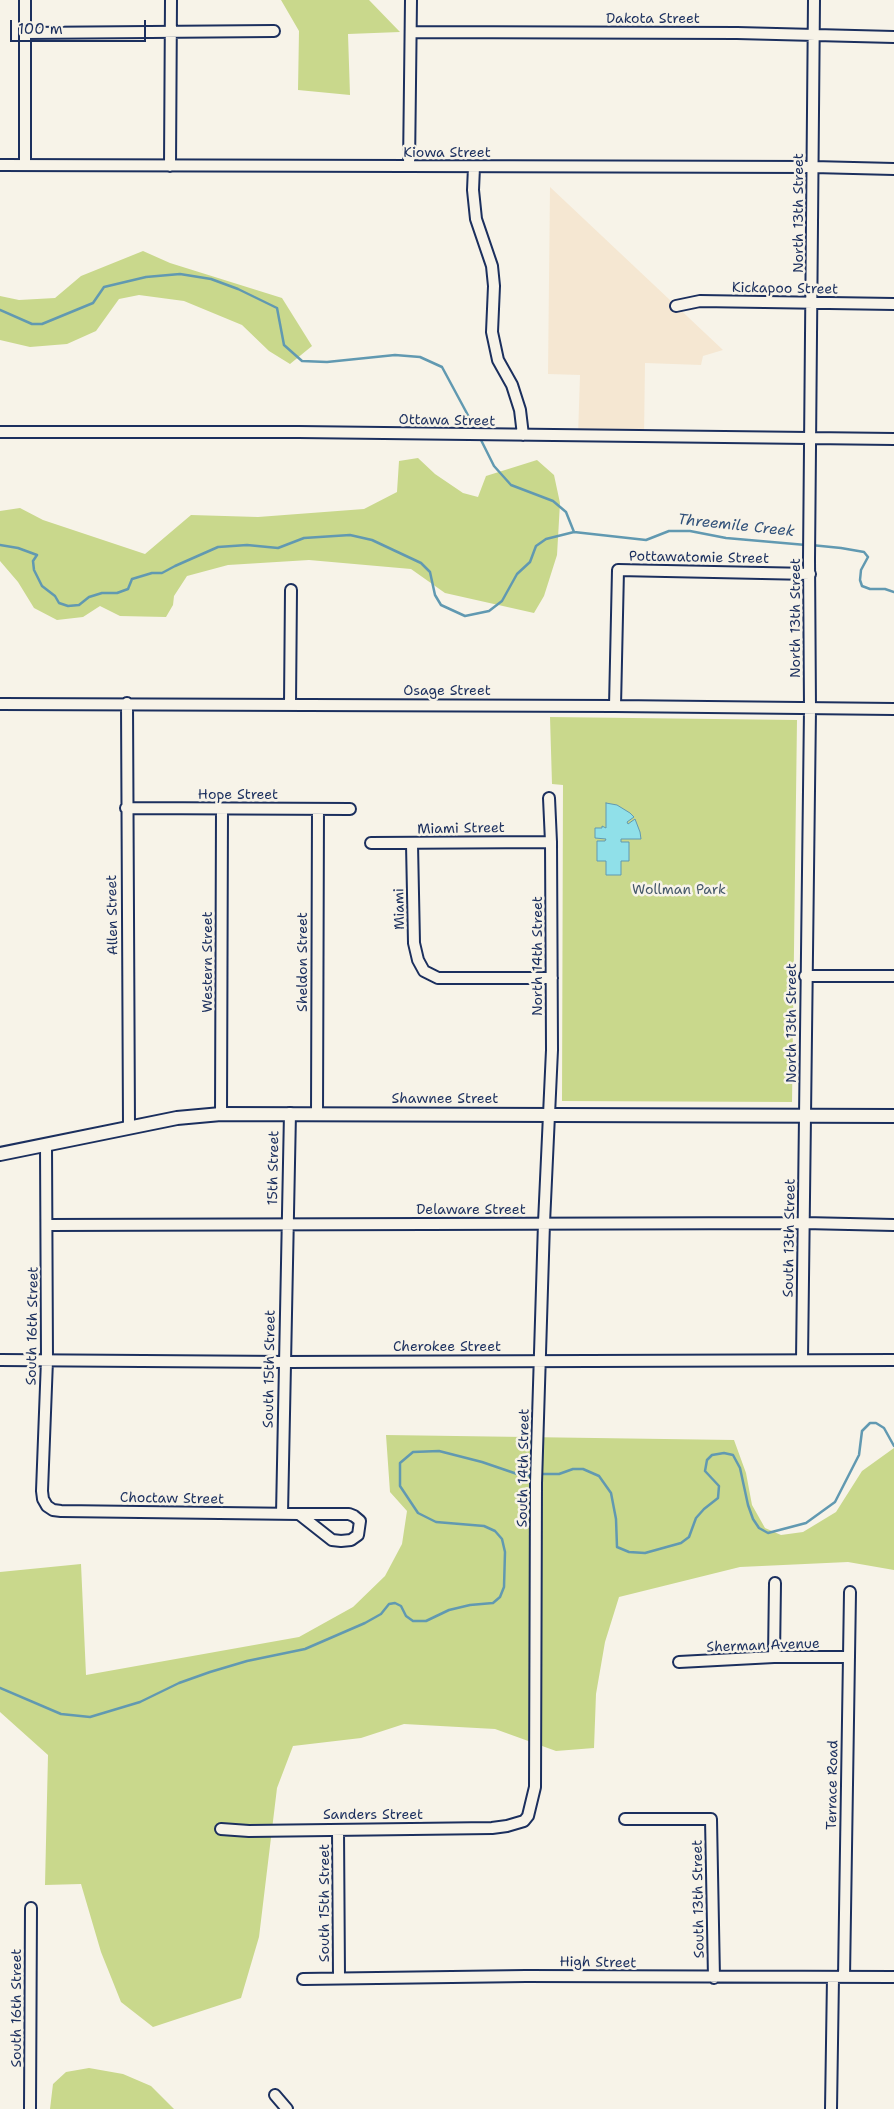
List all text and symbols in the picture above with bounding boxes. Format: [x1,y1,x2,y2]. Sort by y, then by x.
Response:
scale bar [12,10,149,42]
street label: Dakota Street [606,11,700,27]
text: 100 m [18,19,63,39]
street label: Kiowa Street [403,145,491,161]
street label: North 13th Street [791,153,807,273]
street label: Kickapoo Street [732,280,838,298]
street label: Ottawa Street [399,412,495,430]
water label: Threemile Creek [677,511,795,541]
street label: Pottawatomie Street [629,548,769,568]
street label: North 13th Street [788,558,804,678]
street label: Osage Street [403,683,491,699]
street label: Hope Street [198,787,278,803]
street label: Miami Street [417,820,505,838]
street label: Allen Street [104,875,122,955]
park label: Wollman Park [632,882,726,898]
street label: Miami [391,888,409,930]
street label: North 14th Street [530,896,546,1016]
street label: Western Street [200,911,216,1013]
street label: Sheldon Street [295,912,311,1012]
street label: North 13th Street [784,963,800,1083]
street label: Shawnee Street [392,1091,498,1107]
street label: 15th Street [265,1130,283,1206]
street label: South 13th Street [781,1178,799,1298]
street label: Delaware Street [416,1202,526,1218]
street label: South 16th Street [24,1266,42,1386]
street label: South 15th Street [261,1310,279,1428]
street label: Cherokee Street [393,1339,501,1355]
street label: South 14th Street [515,1408,533,1528]
street label: Choctaw Street [120,1490,224,1508]
street label: Sherman Avenue [706,1636,820,1656]
street label: Terrace Road [824,1740,842,1830]
street label: Sanders Street [323,1807,423,1823]
street label: South 13th Street [690,1839,708,1959]
street label: South 15th Street [317,1844,333,1962]
street label: South 16th Street [9,1949,25,2067]
street label: High Street [559,1954,637,1972]

